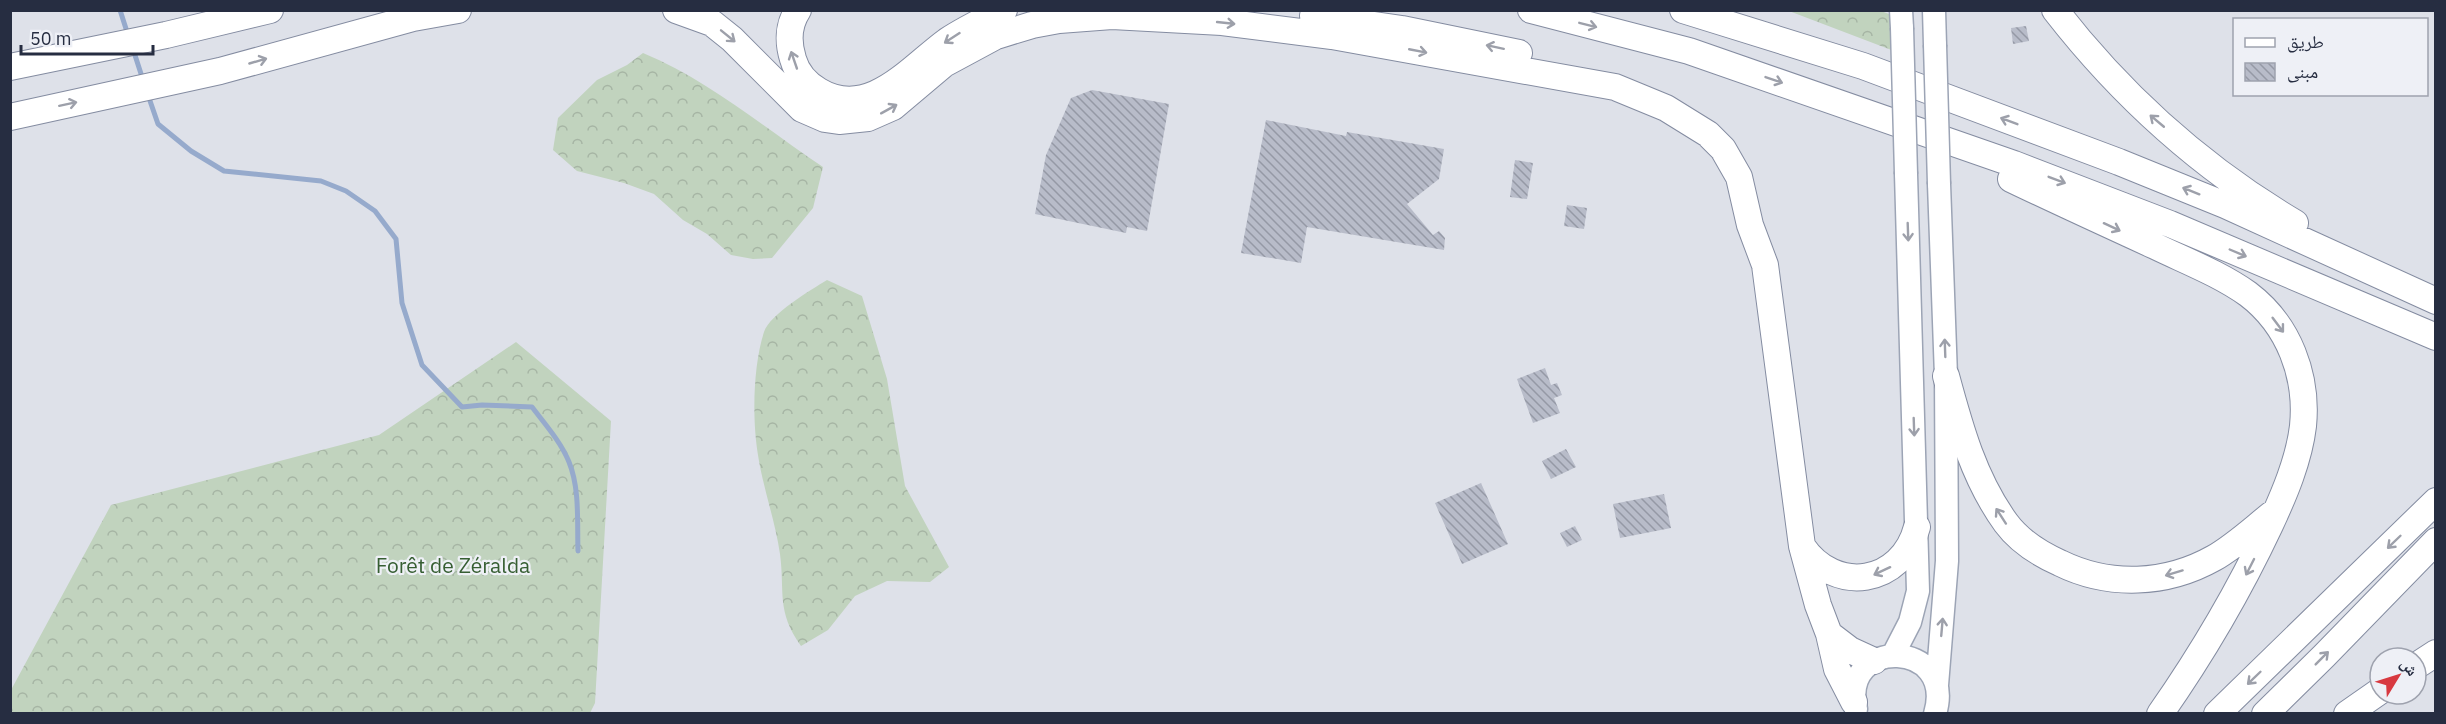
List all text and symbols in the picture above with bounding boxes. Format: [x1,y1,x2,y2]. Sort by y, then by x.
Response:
scale bar [21,18,153,56]
one-way arrow [1215,18,1235,29]
legend [2233,18,2428,96]
one-way arrow [1578,19,1597,31]
text: 50 m [30,27,72,50]
one-way arrow [720,29,735,43]
text: طريق [2287,30,2324,53]
one-way arrow [945,32,961,44]
one-way arrow [1485,41,1505,52]
one-way arrow [1408,46,1428,57]
one-way arrow [788,51,799,70]
one-way arrow [248,55,267,66]
text: مبنى [2287,60,2318,83]
one-way arrow [1765,76,1783,87]
one-way arrow [58,98,77,110]
one-way arrow [879,103,897,114]
one-way arrow [2150,114,2165,128]
one-way arrow [2000,115,2019,126]
one-way arrow [2047,176,2066,187]
one-way arrow [2182,185,2201,196]
one-way arrow [2103,221,2121,233]
one-way arrow [1902,222,1914,241]
one-way arrow [2229,248,2247,259]
one-way arrow [2272,317,2284,333]
one-way arrow [1939,338,1951,358]
one-way arrow [1908,416,1920,436]
one-way arrow [1995,508,2007,524]
one-way arrow [2386,534,2401,549]
park label: Forêt de Zéralda [376,551,530,579]
one-way arrow [2243,558,2255,576]
one-way arrow [1874,565,1892,577]
one-way arrow [2165,568,2184,579]
one-way arrow [1937,617,1948,637]
north arrow [2368,646,2428,706]
one-way arrow [2315,651,2329,666]
text: ش [2397,654,2423,680]
one-way arrow [2247,671,2262,685]

